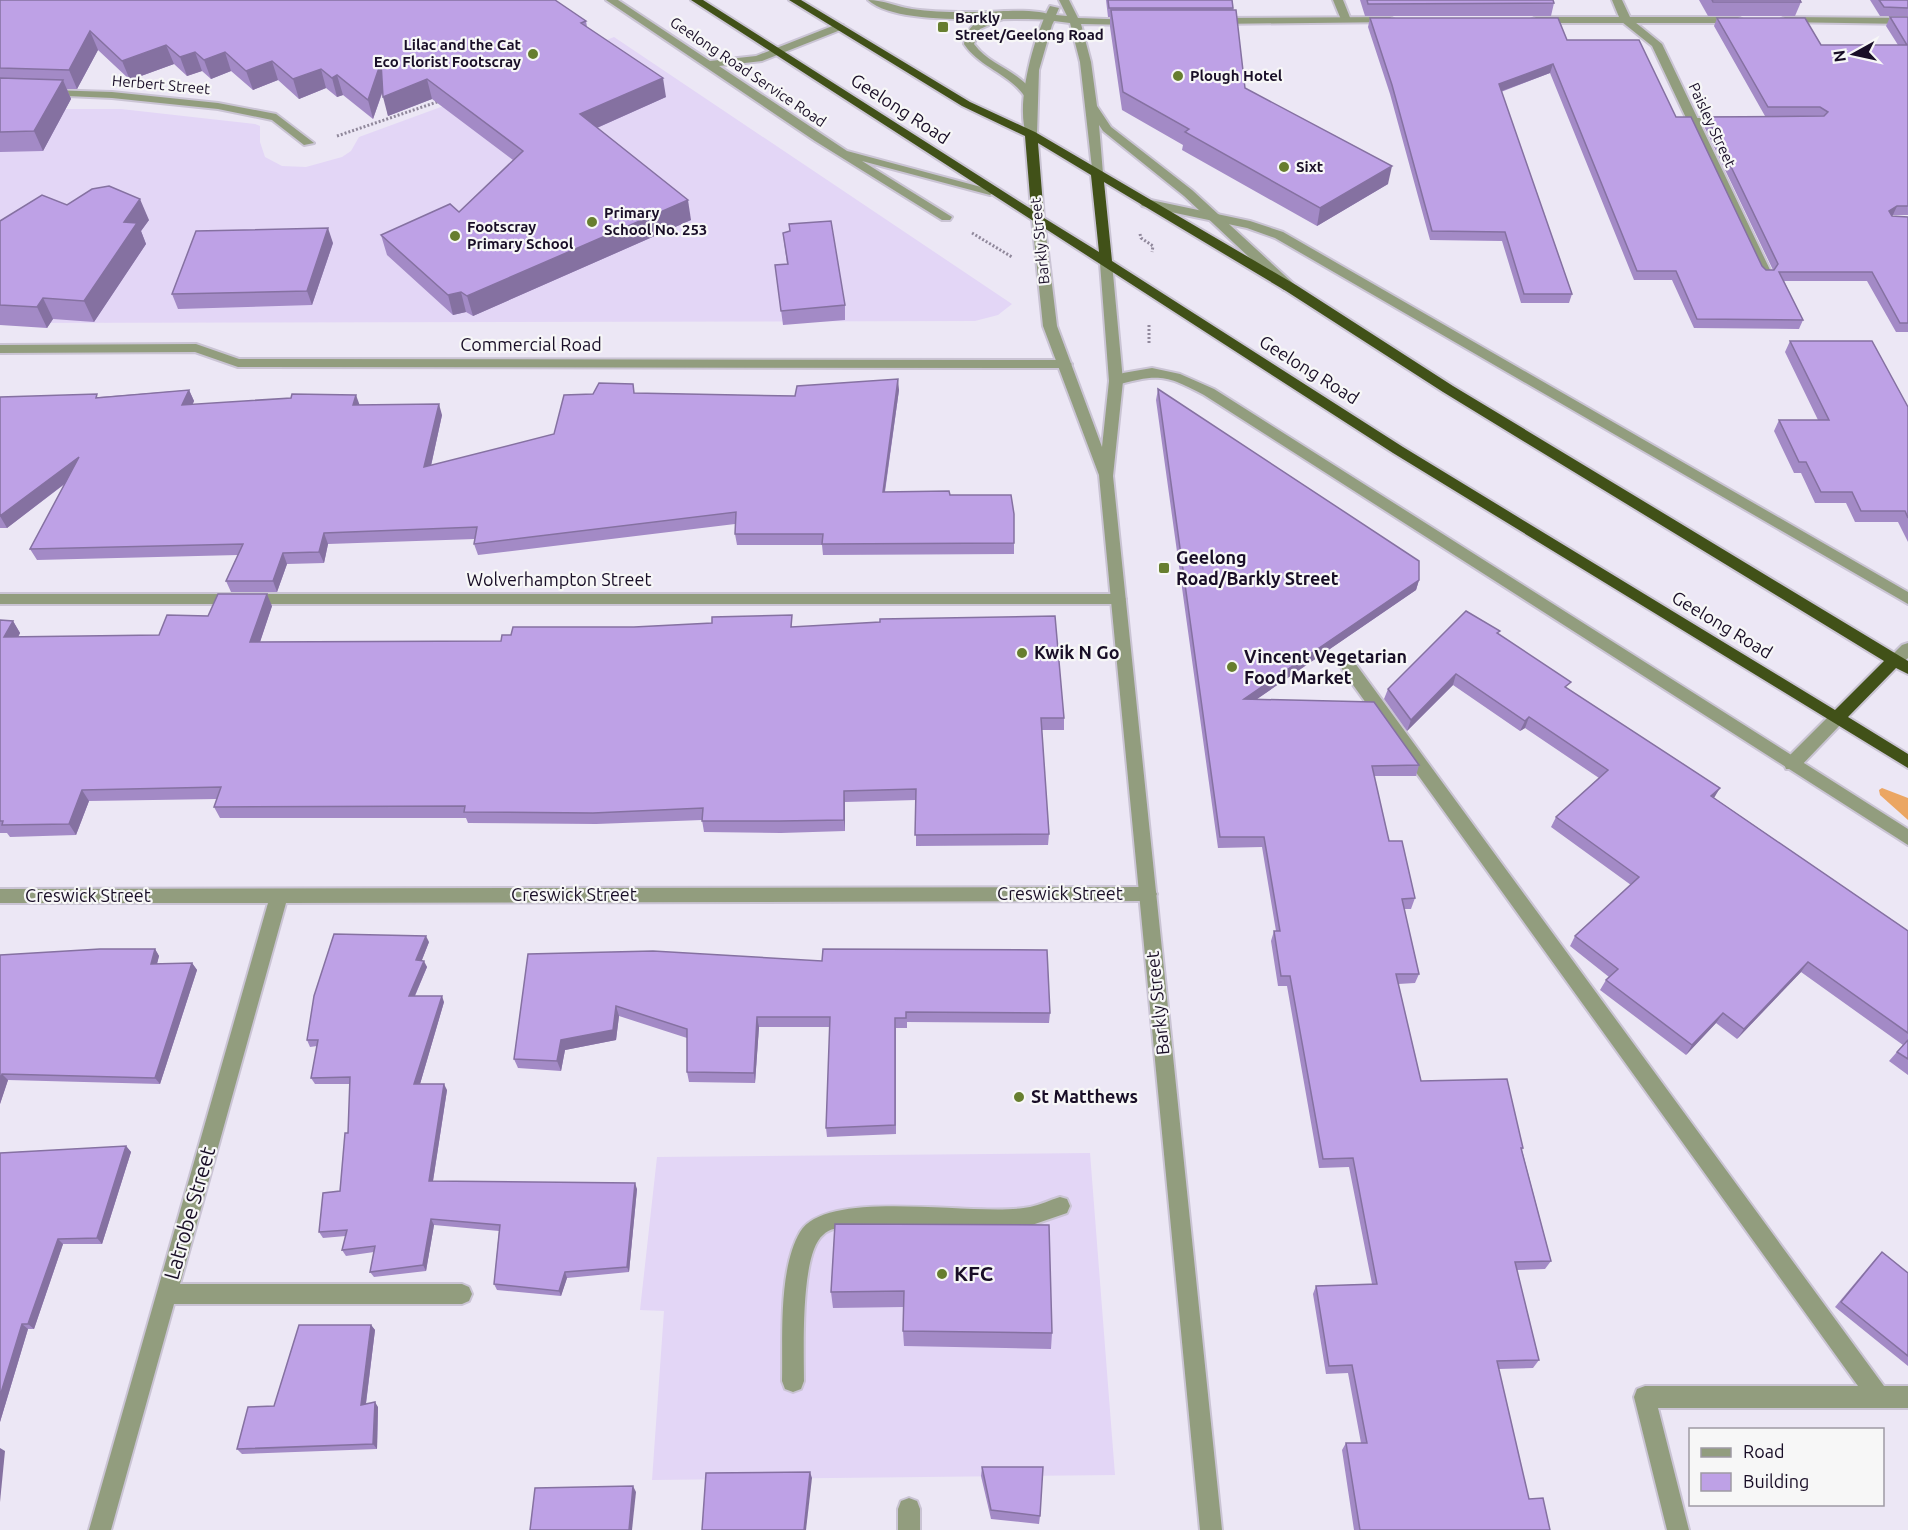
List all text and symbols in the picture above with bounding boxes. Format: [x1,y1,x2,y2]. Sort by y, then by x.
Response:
place label: Barkly Street/Geelong Road [955,9,1104,43]
street label: Geelong Road Service Road [667,13,829,130]
marker: Barkly Street/Geelong Road [936,20,950,34]
north arrow [1824,24,1884,84]
place label: Lilac and the Cat Eco Florist Footscray [374,36,522,70]
marker: Lilac and the Cat Eco Florist Footscray [526,47,540,61]
text: N [1829,49,1849,63]
place label: Plough Hotel [1190,67,1283,84]
street label: Geelong Road [848,69,954,147]
marker: Plough Hotel [1171,69,1185,83]
street label: Herbert Street [111,72,211,97]
street label: Paisley Street [1685,80,1740,170]
place label: Sixt [1296,158,1324,175]
marker: Sixt [1277,160,1291,174]
street label: Barkly Street [1026,197,1053,285]
place label: Primary School No. 253 [604,204,707,238]
marker: Primary School No. 253 [585,215,599,229]
place label: Footscray Primary School [467,218,574,252]
marker: Footscray Primary School [448,229,462,243]
street label: Geelong Road [1256,331,1363,408]
street label: Commercial Road [460,334,602,354]
place label: Geelong Road/Barkly Street [1176,547,1339,588]
marker: Geelong Road/Barkly Street [1157,561,1171,575]
street label: Wolverhampton Street [467,569,651,589]
street label: Geelong Road [1669,586,1776,662]
place label: Kwik N Go [1034,642,1120,662]
marker: Kwik N Go [1015,646,1029,660]
place label: Vincent Vegetarian Food Market [1244,646,1407,687]
marker: Vincent Vegetarian Food Market [1225,660,1239,674]
street label: Creswick Street [997,883,1123,903]
street label: Creswick Street [511,884,637,904]
street label: Creswick Street [25,885,151,905]
street label: Barkly Street [1142,950,1172,1056]
place label: St Matthews [1031,1086,1138,1106]
marker: St Matthews [1012,1090,1026,1104]
street label: Latrobe Street [159,1143,219,1282]
place label: KFC [954,1261,993,1285]
marker: KFC [935,1267,949,1281]
legend [1689,1428,1884,1506]
text: Road [1743,1441,1785,1461]
text: Building [1743,1471,1809,1491]

